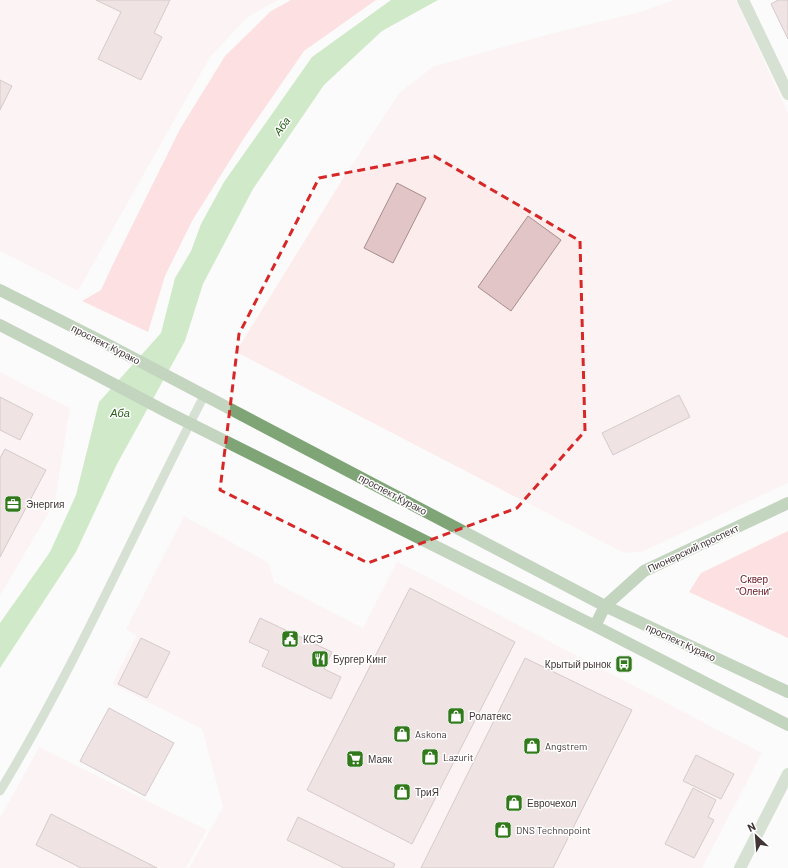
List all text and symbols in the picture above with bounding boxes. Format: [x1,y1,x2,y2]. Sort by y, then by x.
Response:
water label: Аба [270,114,293,138]
street label: проспект Курако [70,322,143,367]
water label: Аба [109,406,130,419]
street label: проспект Курако [357,471,430,517]
office icon: Энергия [3,494,23,514]
place label: Энергия [26,498,64,510]
street label: Пионерский проспект [646,521,741,574]
park label: Сквер "Олени" [736,573,772,597]
street label: проспект Курако [644,621,718,664]
public building icon: КСЭ [280,629,300,649]
place label: КСЭ [303,633,323,645]
restaurant icon: Бургер Кинг [310,649,330,669]
place label: Бургер Кинг [333,653,387,665]
bus stop icon: Крытый рынок [614,654,634,674]
place label: Крытый рынок [545,658,612,670]
shop icon: Ролатекс [446,706,466,726]
place label: Ролатекс [469,710,511,722]
shop icon: Askona [392,724,412,744]
place label: Askona [415,728,447,740]
shop icon: Angstrem [522,736,542,756]
place label: Angstrem [545,740,587,752]
shop icon: Lazurit [420,747,440,767]
supermarket icon: Маяк [345,749,365,769]
place label: Lazurit [443,751,474,763]
place label: Маяк [368,753,392,765]
shop icon: ТриЯ [392,782,412,802]
place label: ТриЯ [415,786,439,798]
shop icon: Еврочехол [504,793,524,813]
place label: Еврочехол [527,797,577,809]
north arrow [736,816,776,856]
text: N [745,819,758,834]
shop icon: DNS Technopoint [493,820,513,840]
place label: DNS Technopoint [516,824,591,836]

